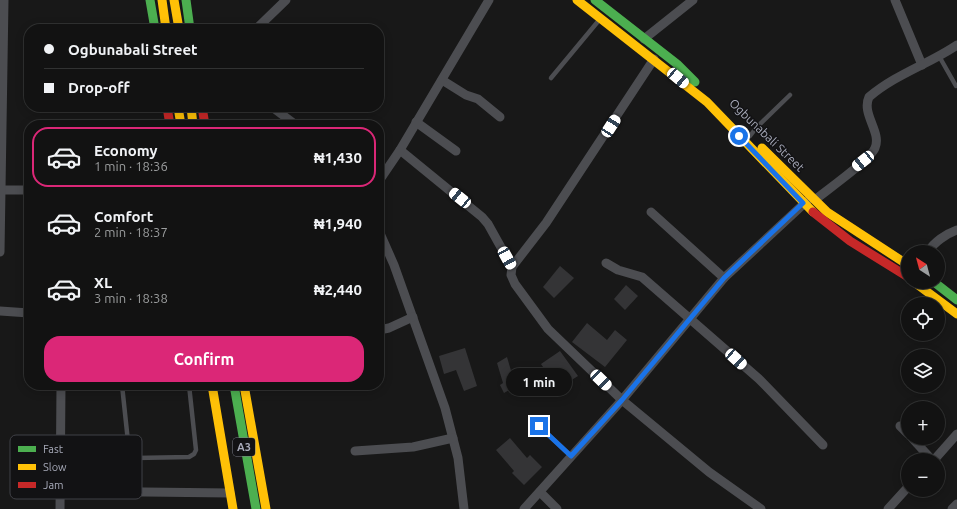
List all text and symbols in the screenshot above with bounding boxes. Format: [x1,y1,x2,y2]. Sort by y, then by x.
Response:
text: Ogbunabali Street [68,41,198,58]
car [665,66,691,90]
text: Drop-off [68,79,130,96]
street label: Ogbunabali Street [727,96,807,174]
car [599,113,623,139]
route start [730,127,748,145]
icon: car [46,139,82,175]
text: Economy [94,142,158,159]
text: ₦1,430 [314,149,362,166]
car [850,149,876,173]
text: 1 min · 18:36 [94,159,168,173]
car [447,186,473,210]
icon: car [46,205,82,241]
text: Comfort [94,208,153,225]
text: ₦1,940 [314,215,362,232]
text: 2 min · 18:37 [94,225,168,239]
car [496,245,518,271]
north arrow [901,245,945,289]
map controls [901,245,945,497]
icon: car [46,271,82,307]
text: XL [94,274,112,291]
text: ₦2,440 [314,281,362,298]
text: 3 min · 18:38 [94,291,168,305]
button: locate [901,297,945,341]
button: Confirm [44,336,364,382]
car [723,347,749,371]
button: layers [901,349,945,393]
car [588,367,614,393]
callout: 1 min [506,368,572,396]
text: 1 min [523,375,555,389]
button: + [901,401,945,445]
route end [530,417,548,435]
legend [10,435,142,499]
road number: A3 [233,438,255,456]
text: Fast [43,443,64,455]
button: − [901,453,945,497]
text: Slow [43,461,67,473]
text: Jam [43,479,64,491]

